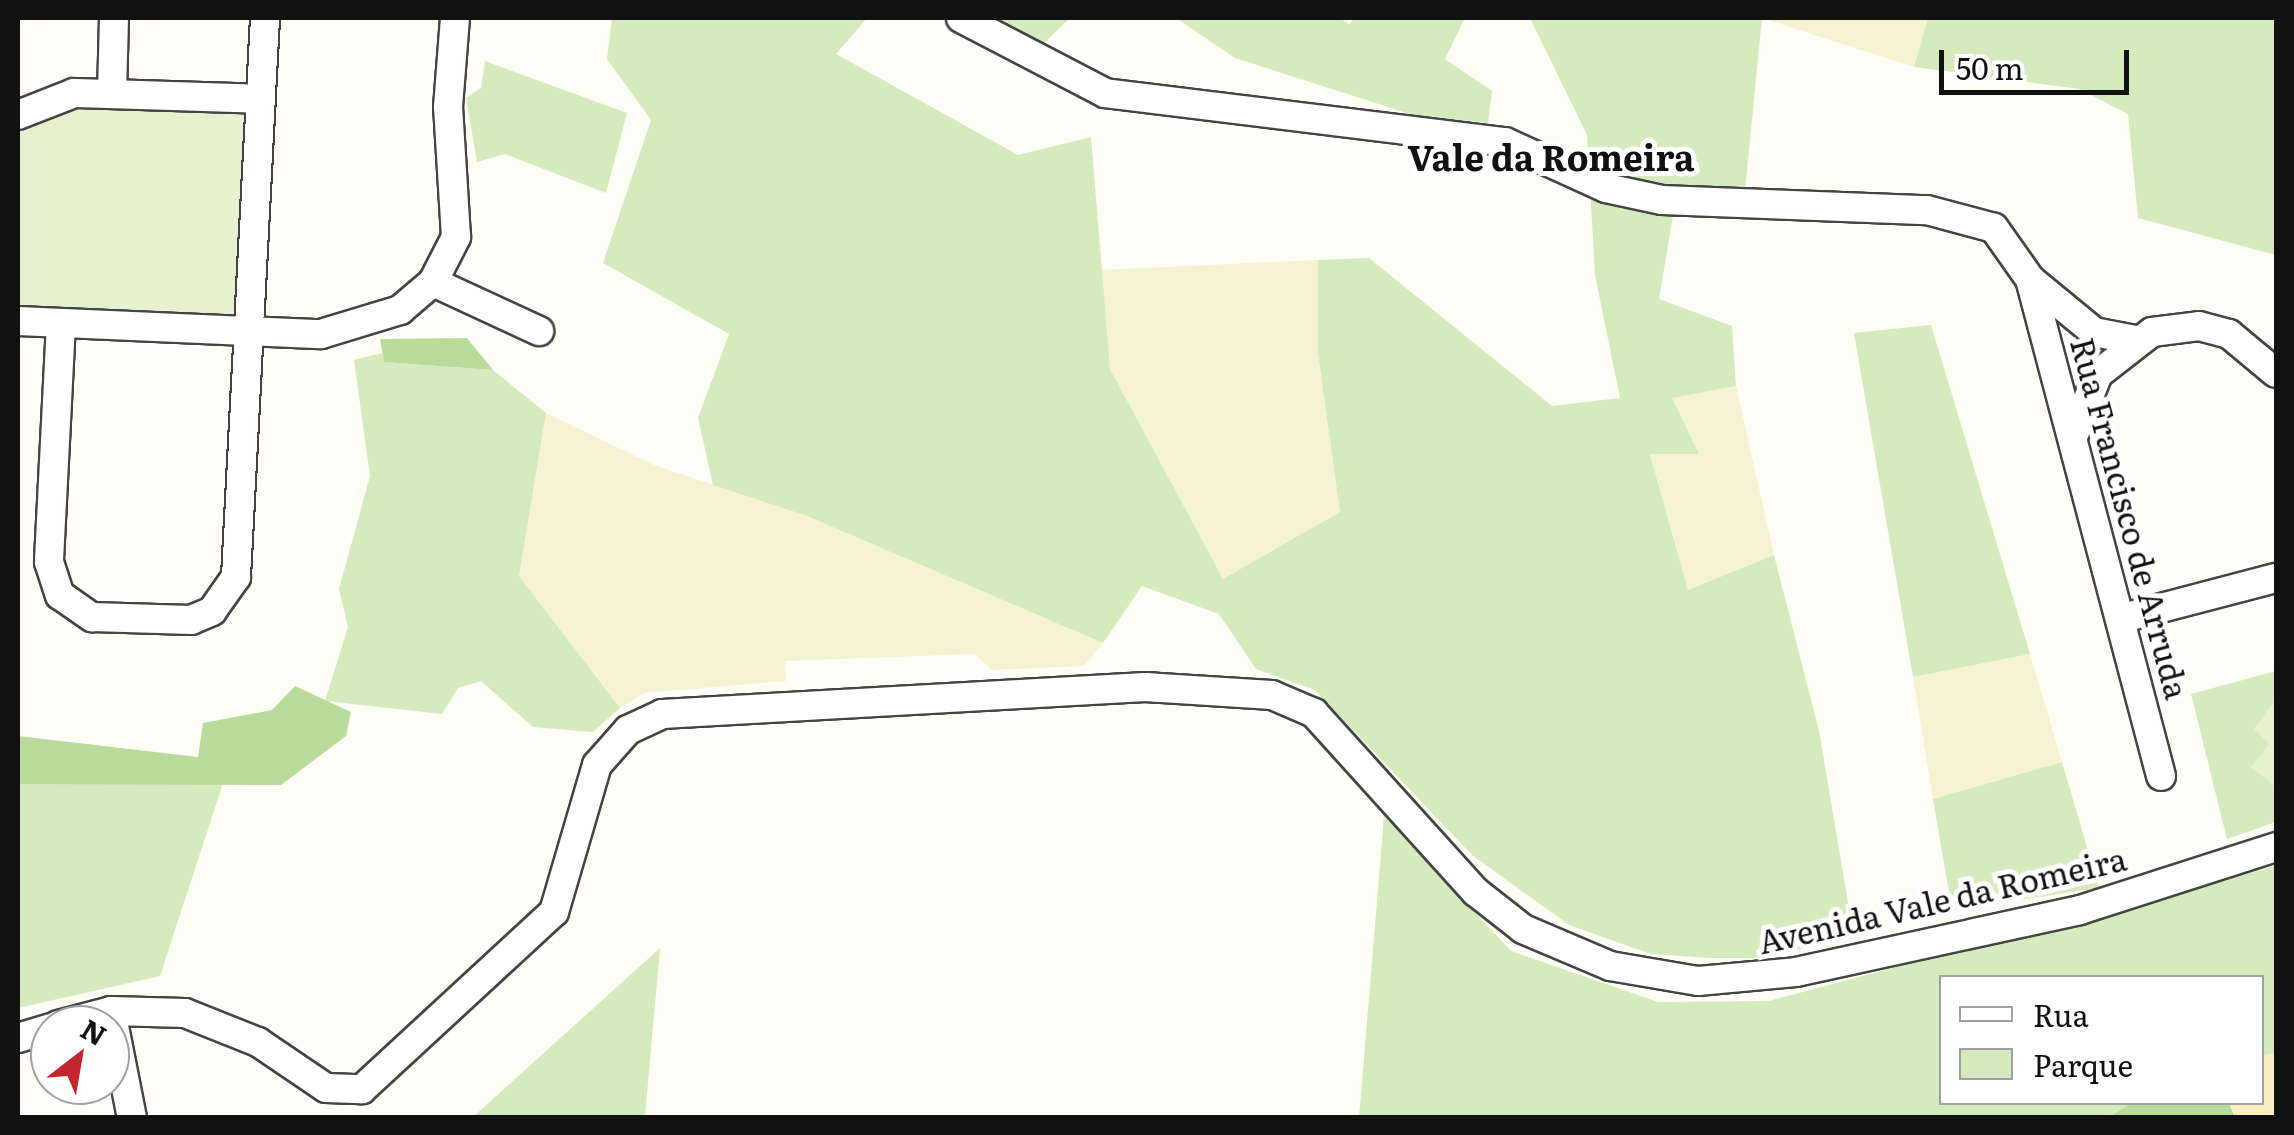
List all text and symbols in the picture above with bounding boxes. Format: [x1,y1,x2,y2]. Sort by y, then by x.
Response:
scale bar [1944,30,2134,92]
text: 50 m [1956,45,2024,89]
district label: Vale da Romeira [1408,135,1694,177]
street label: Rua Francisco de Arruda [2064,333,2198,703]
street label: Avenida Vale da Romeira [1754,838,2130,960]
legend [1939,975,2264,1105]
text: Rua [2033,992,2089,1036]
north arrow [30,1005,130,1105]
text: N [74,1007,115,1055]
text: Parque [2033,1042,2133,1086]

